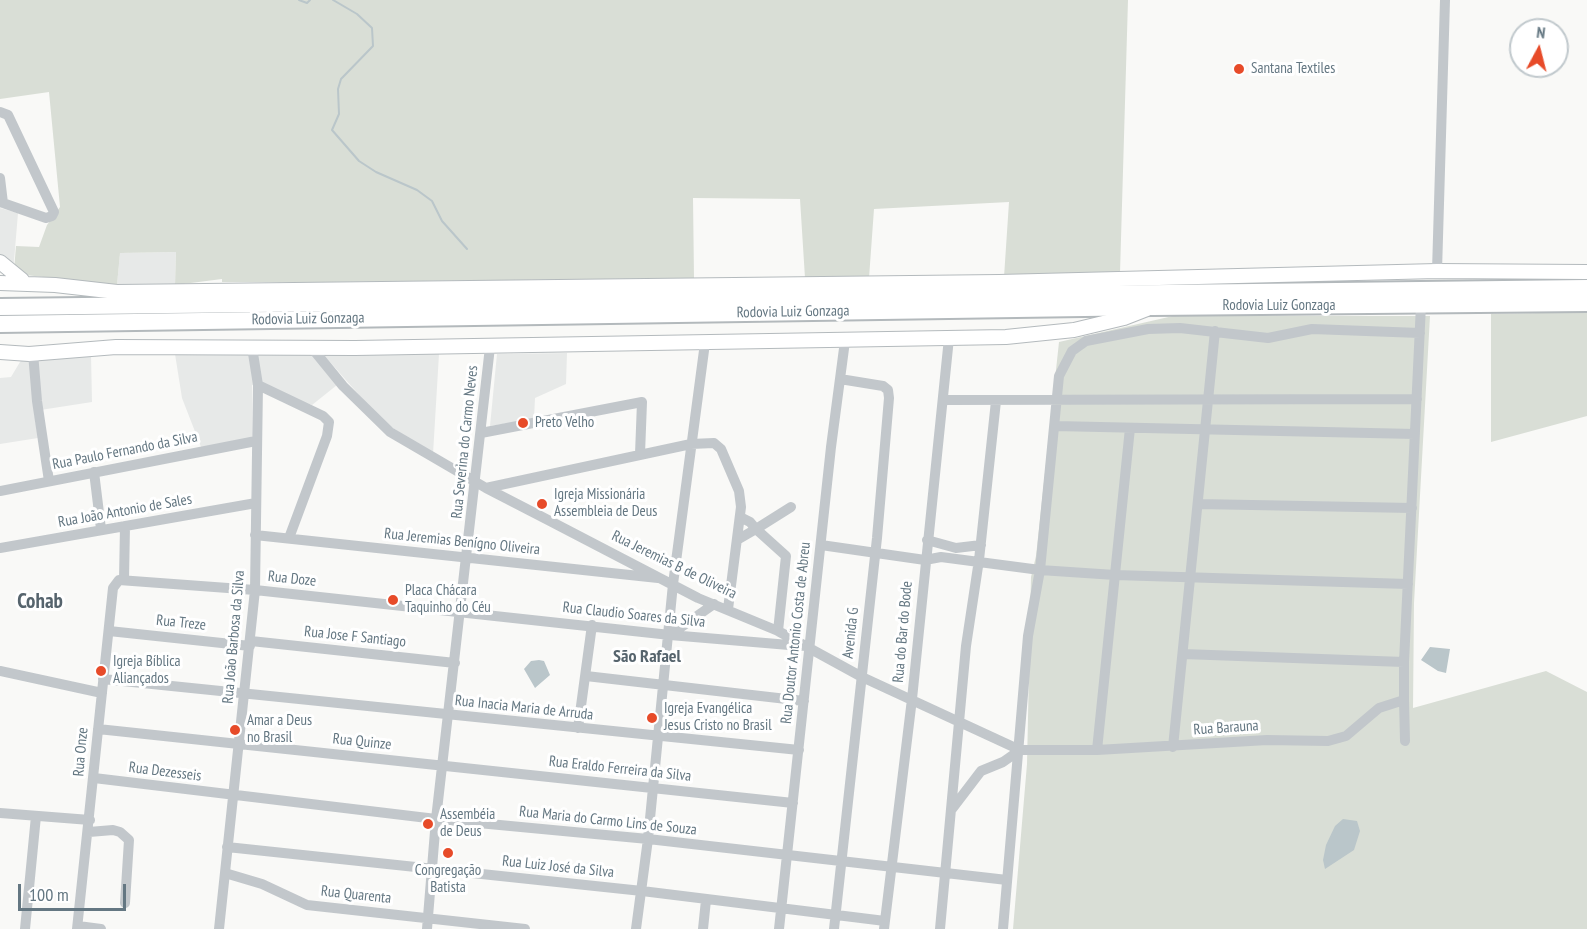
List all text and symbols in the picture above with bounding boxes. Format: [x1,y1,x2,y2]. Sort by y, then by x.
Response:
north arrow [1509,18,1569,78]
text: N [1535,22,1546,43]
place label: Santana Textiles [1251,60,1335,78]
marker: Santana Textiles [1232,62,1246,76]
street label: Rodovia Luiz Gonzaga [1223,297,1335,315]
street label: Rodovia Luiz Gonzaga [736,302,850,322]
street label: Rodovia Luiz Gonzaga [251,309,365,329]
street label: Rua Severina do Carmo Neves [448,365,482,519]
place label: Preto Velho [535,414,594,432]
marker: Preto Velho [516,416,530,430]
street label: Rua Paulo Fernando da Silva [51,428,199,474]
place label: Igreja Missionária Assembleia de Deus [554,486,657,521]
street label: Rua João Antonio de Sales [57,490,193,532]
marker: Igreja Missionária Assembleia de Deus [535,497,549,511]
street label: Rua Jeremias Benígno Oliveira [383,525,541,559]
street label: Rua Jeremias B de Oliveira [609,527,739,603]
street label: Rua Doutor Antonio Costa de Abreu [777,541,815,725]
street label: Rua Doze [267,568,317,590]
street label: Rua João Barbosa da Silva [219,570,249,704]
street label: Rua do Bar do Bode [890,581,916,683]
place label: Placa Chácara Taquinho do Céu [405,582,491,617]
district label: Cohab [17,589,63,615]
marker: Placa Chácara Taquinho do Céu [386,593,400,607]
street label: Rua Claudio Soares da Silva [562,599,706,631]
street label: Avenida G [839,606,863,660]
street label: Rua Treze [155,611,207,635]
street label: Rua Jose F Santiago [303,623,407,651]
district label: São Rafael [613,646,681,668]
place label: Igreja Bíblica Aliançados [113,653,181,688]
marker: Igreja Bíblica Aliançados [94,664,108,678]
street label: Rua Inacia Maria de Arruda [454,692,594,724]
place label: Igreja Evangélica Jesus Cristo no Brasil [664,700,772,735]
marker: Igreja Evangélica Jesus Cristo no Brasil [645,711,659,725]
place label: Amar a Deus no Brasil [247,712,312,747]
street label: Rua Barauna [1193,717,1259,739]
marker: Amar a Deus no Brasil [228,723,242,737]
street label: Rua Onze [70,727,92,777]
street label: Rua Quinze [332,730,392,754]
street label: Rua Eraldo Ferreira da Silva [548,753,692,785]
street label: Rua Dezesseis [128,759,202,785]
street label: Rua Maria do Carmo Lins de Souza [518,803,698,839]
place label: Assembéia de Deus [440,806,495,841]
marker: Assembéia de Deus [421,817,435,831]
marker: Congregação Batista [441,846,455,860]
street label: Rua Luiz José da Silva [501,852,615,882]
place label: Congregação Batista [415,862,481,897]
scale bar [21,872,129,910]
street label: Rua Quarenta [320,882,392,908]
text: 100 m [29,883,69,906]

